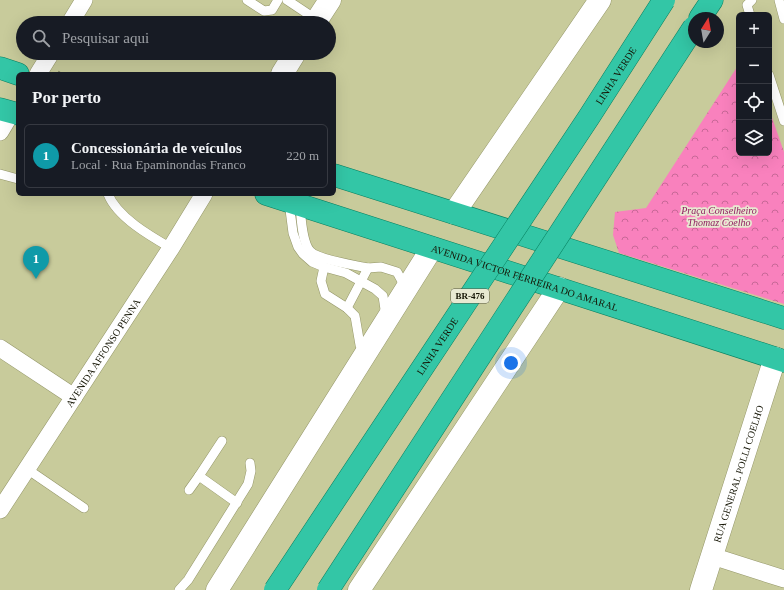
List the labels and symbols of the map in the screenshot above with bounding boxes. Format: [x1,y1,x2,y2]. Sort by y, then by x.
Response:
north arrow [688,12,724,48]
street label: LINHA VERDE [593,45,639,107]
park label: Praça Conselheiro Thomaz Coelho [680,205,757,228]
street label: AVENIDA VICTOR FERREIRA DO AMARAL [430,243,620,313]
pin: 1 [23,246,49,279]
road number: BR-476 [451,289,489,303]
street label: AVENIDA AFFONSO PENNA [64,296,143,409]
street label: LINHA VERDE [415,316,460,377]
your location [501,353,521,373]
street label: RUA GENERAL POLLI COELHO [712,404,766,544]

